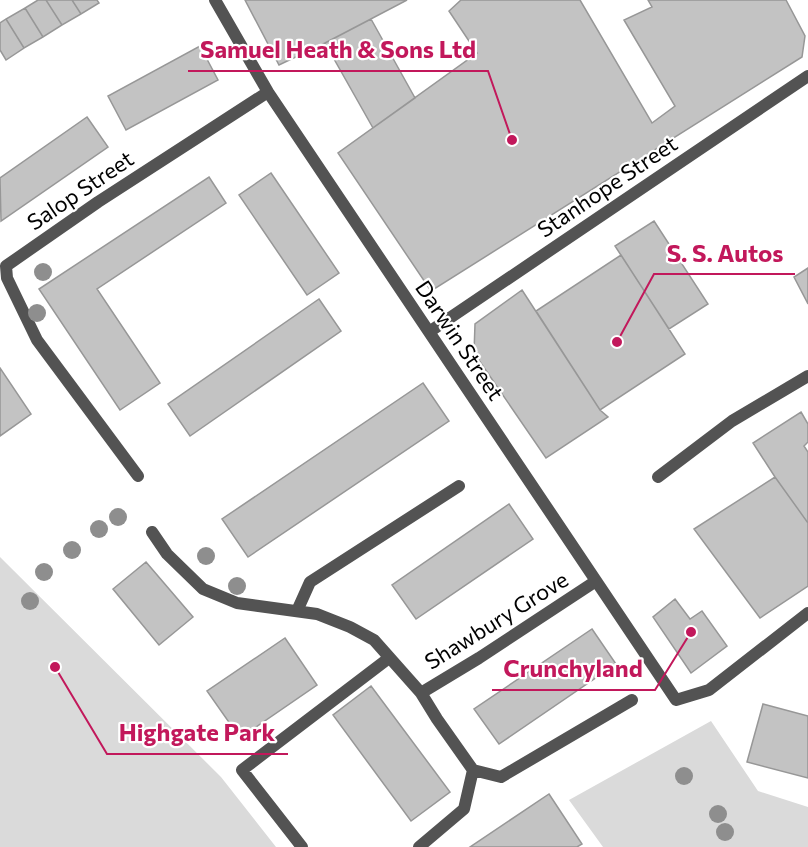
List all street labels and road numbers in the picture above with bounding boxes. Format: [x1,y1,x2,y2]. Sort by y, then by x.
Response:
street label: Stanhope Street [532,129,682,243]
street label: Salop Street [22,145,138,235]
street label: Darwin Street [410,275,510,405]
street label: Shawbury Grove [419,565,573,675]

